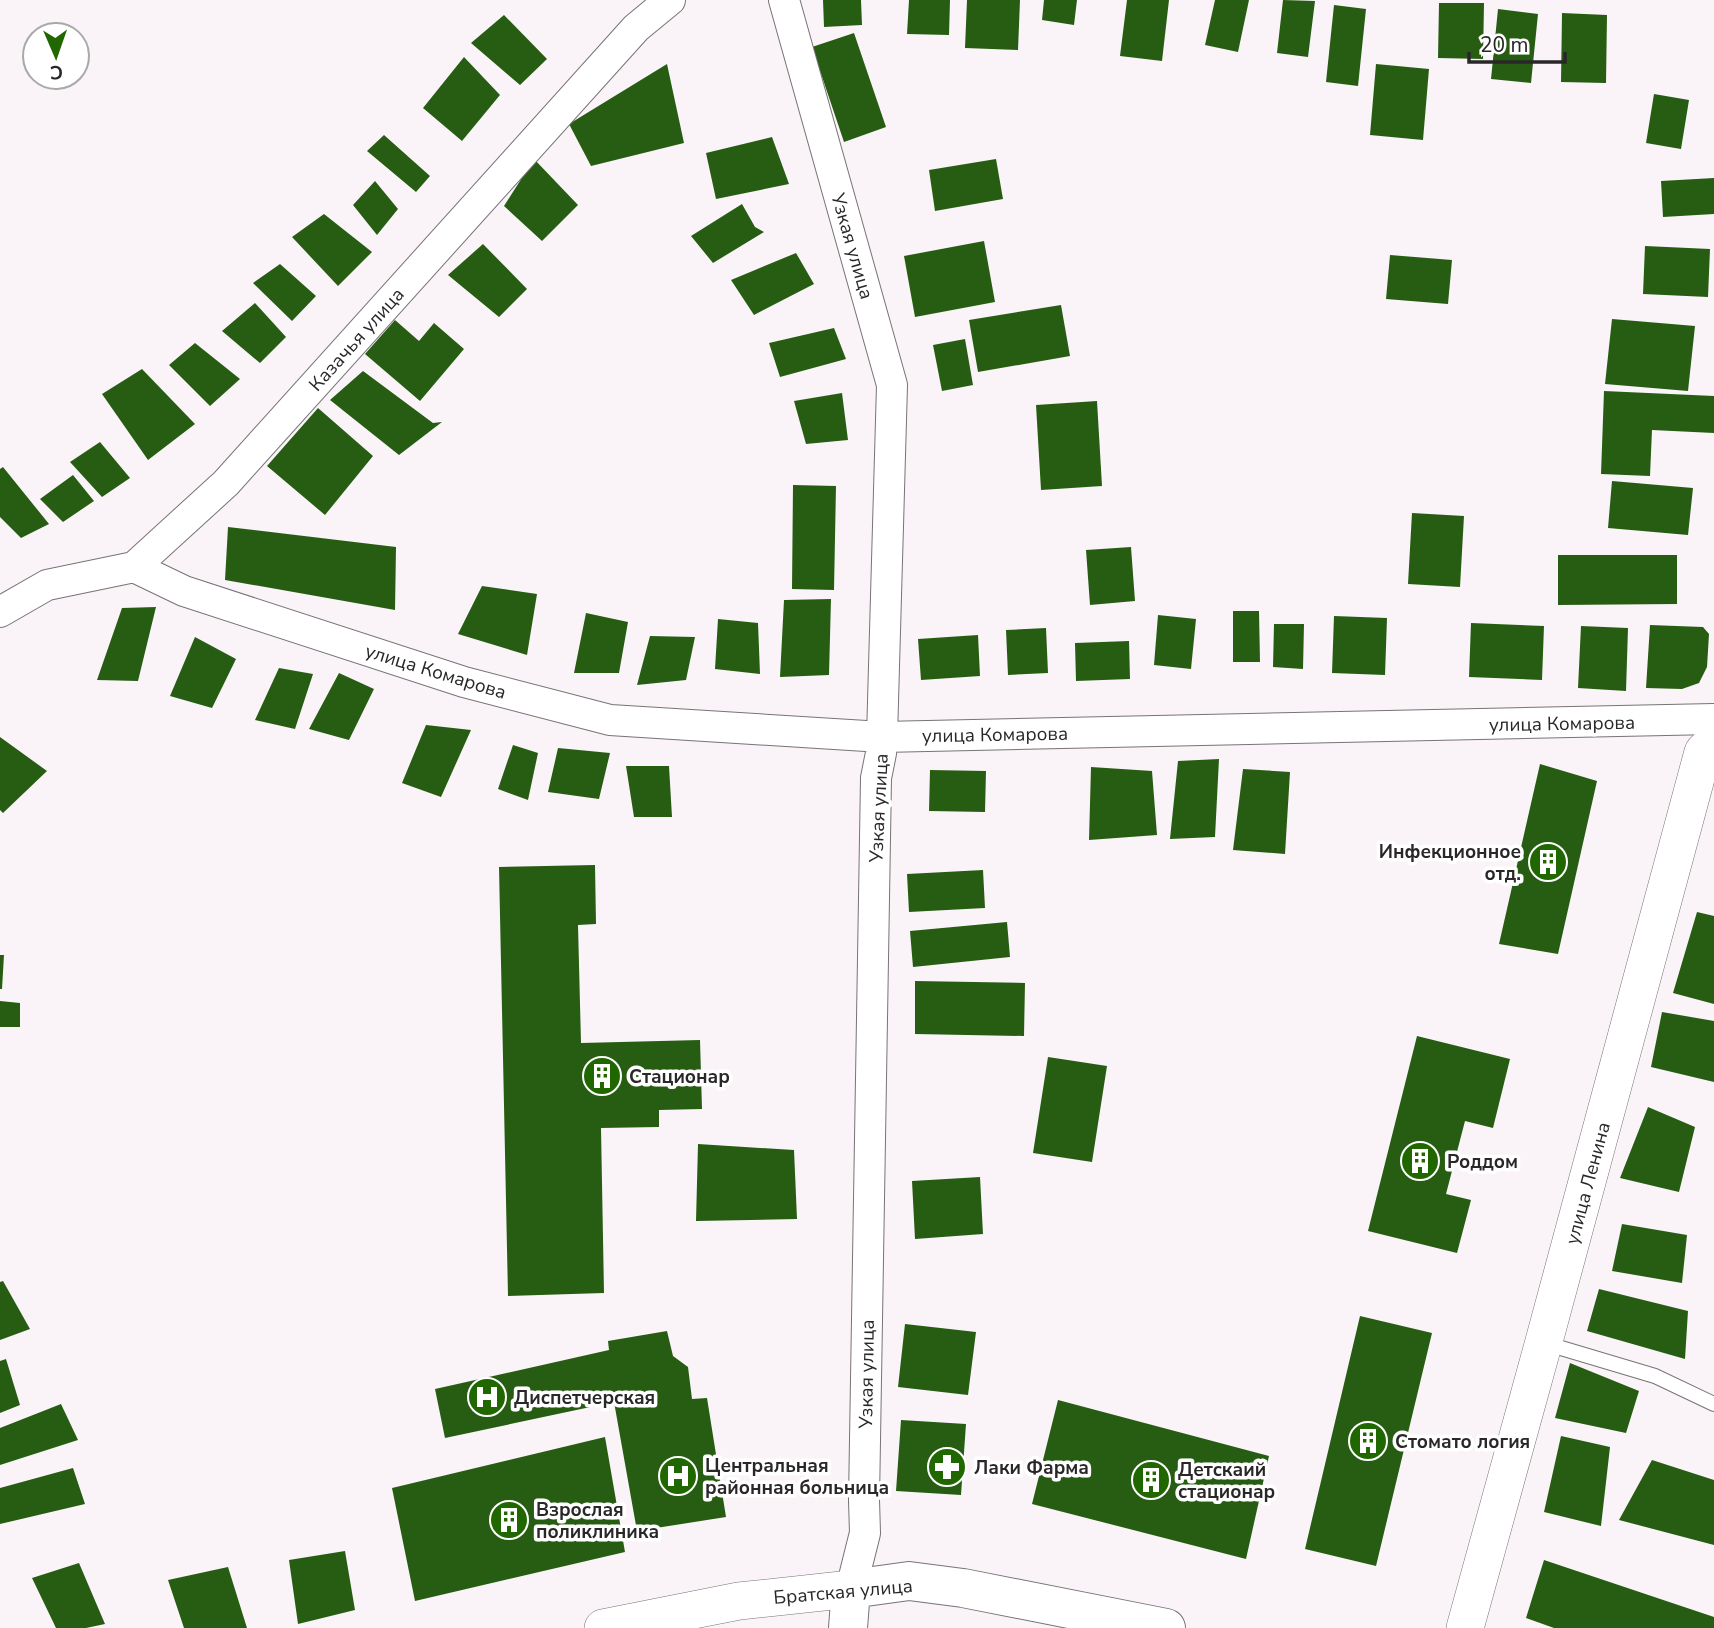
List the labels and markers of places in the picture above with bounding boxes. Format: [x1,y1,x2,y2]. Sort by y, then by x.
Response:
place label: Инфекционное отд. [1379,839,1521,887]
building icon: Инфекционное отд. [1527,841,1569,883]
building icon: Стационар [581,1055,623,1097]
place label: Стационар [629,1064,730,1090]
building icon: Роддом [1399,1140,1441,1182]
place label: Роддом [1447,1149,1518,1175]
hospital icon: Диспетчерская [466,1376,508,1418]
place label: Диспетчерская [514,1385,655,1411]
building icon: Стомато логия [1347,1420,1389,1462]
place label: Стомато логия [1395,1429,1530,1455]
pharmacy icon: Лаки Фарма [926,1446,968,1488]
place label: Центральная районная больница [705,1453,889,1501]
hospital icon: Центральная районная больница [657,1455,699,1497]
place label: Лаки Фарма [974,1455,1089,1481]
place label: Детскаий стационар [1178,1457,1275,1505]
building icon: Детскаий стационар [1130,1459,1172,1501]
place label: Взрослая поликлиника [536,1497,659,1545]
building icon: Взрослая поликлиника [488,1499,530,1541]

